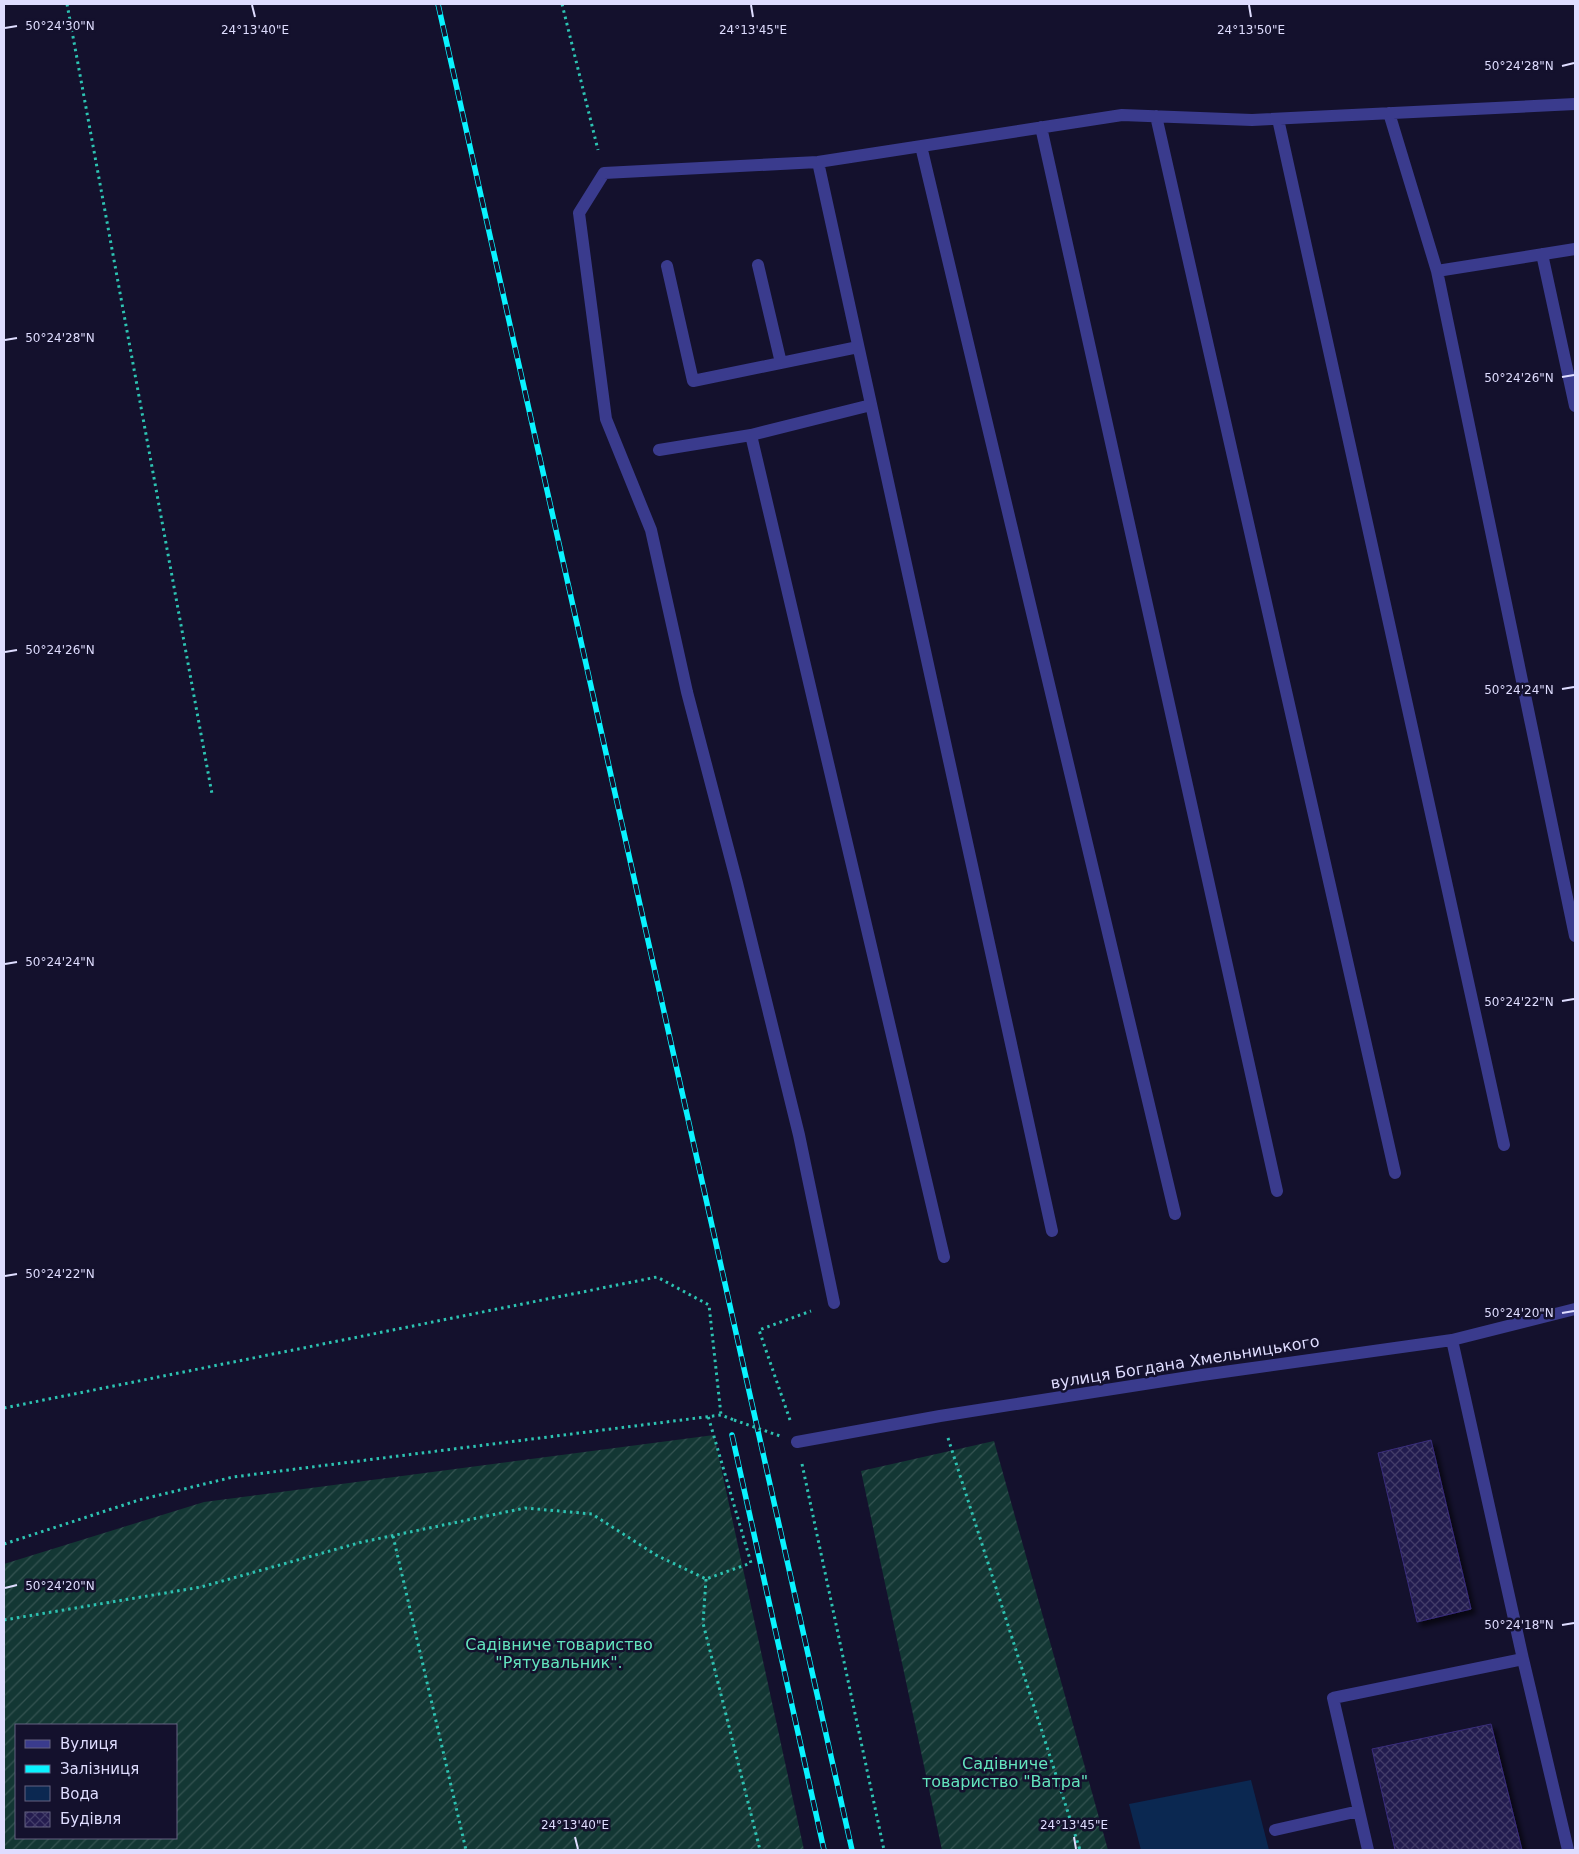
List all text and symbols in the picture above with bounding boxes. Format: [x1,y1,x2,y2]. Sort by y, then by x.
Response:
text: 50°24'30"N [25,19,95,33]
text: 24°13'40"E [221,23,289,37]
text: 24°13'45"E [719,23,787,37]
text: 24°13'50"E [1217,23,1285,37]
text: 50°24'28"N [1484,59,1554,73]
text: 50°24'28"N [25,331,95,345]
text: 50°24'26"N [1484,371,1554,385]
text: 50°24'26"N [25,643,95,657]
text: 50°24'24"N [1484,683,1554,697]
text: 50°24'24"N [25,955,95,969]
text: 50°24'22"N [1484,995,1554,1009]
text: 50°24'22"N [25,1267,95,1281]
text: 50°24'20"N [1484,1306,1554,1320]
street label: вулиця Богдана Хмельницького [1049,1331,1321,1393]
text: 50°24'20"N [25,1579,95,1593]
text: 50°24'18"N [1484,1618,1554,1632]
park label: Садівниче товариство "Рятувальник". [465,1635,653,1672]
legend [15,1724,178,1839]
text: Вулиця [60,1735,118,1753]
park label: Садівниче товариство "Ватра" [922,1754,1088,1791]
text: Залізниця [60,1760,139,1778]
text: Вода [60,1785,99,1803]
text: Будівля [60,1810,121,1828]
text: 24°13'40"E [541,1818,609,1832]
text: 24°13'45"E [1040,1818,1108,1832]

